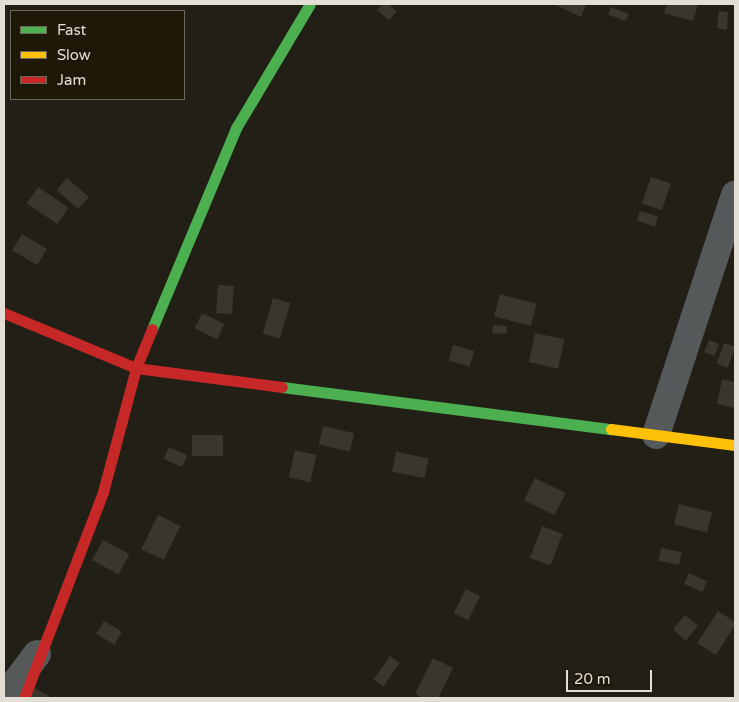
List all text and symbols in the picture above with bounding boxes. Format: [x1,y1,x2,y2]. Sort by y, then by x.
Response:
legend [10,10,185,100]
text: Fast [57,21,86,39]
text: Slow [57,46,91,64]
text: Jam [57,71,86,89]
scale bar [569,660,655,692]
text: 20 m [574,670,611,688]

